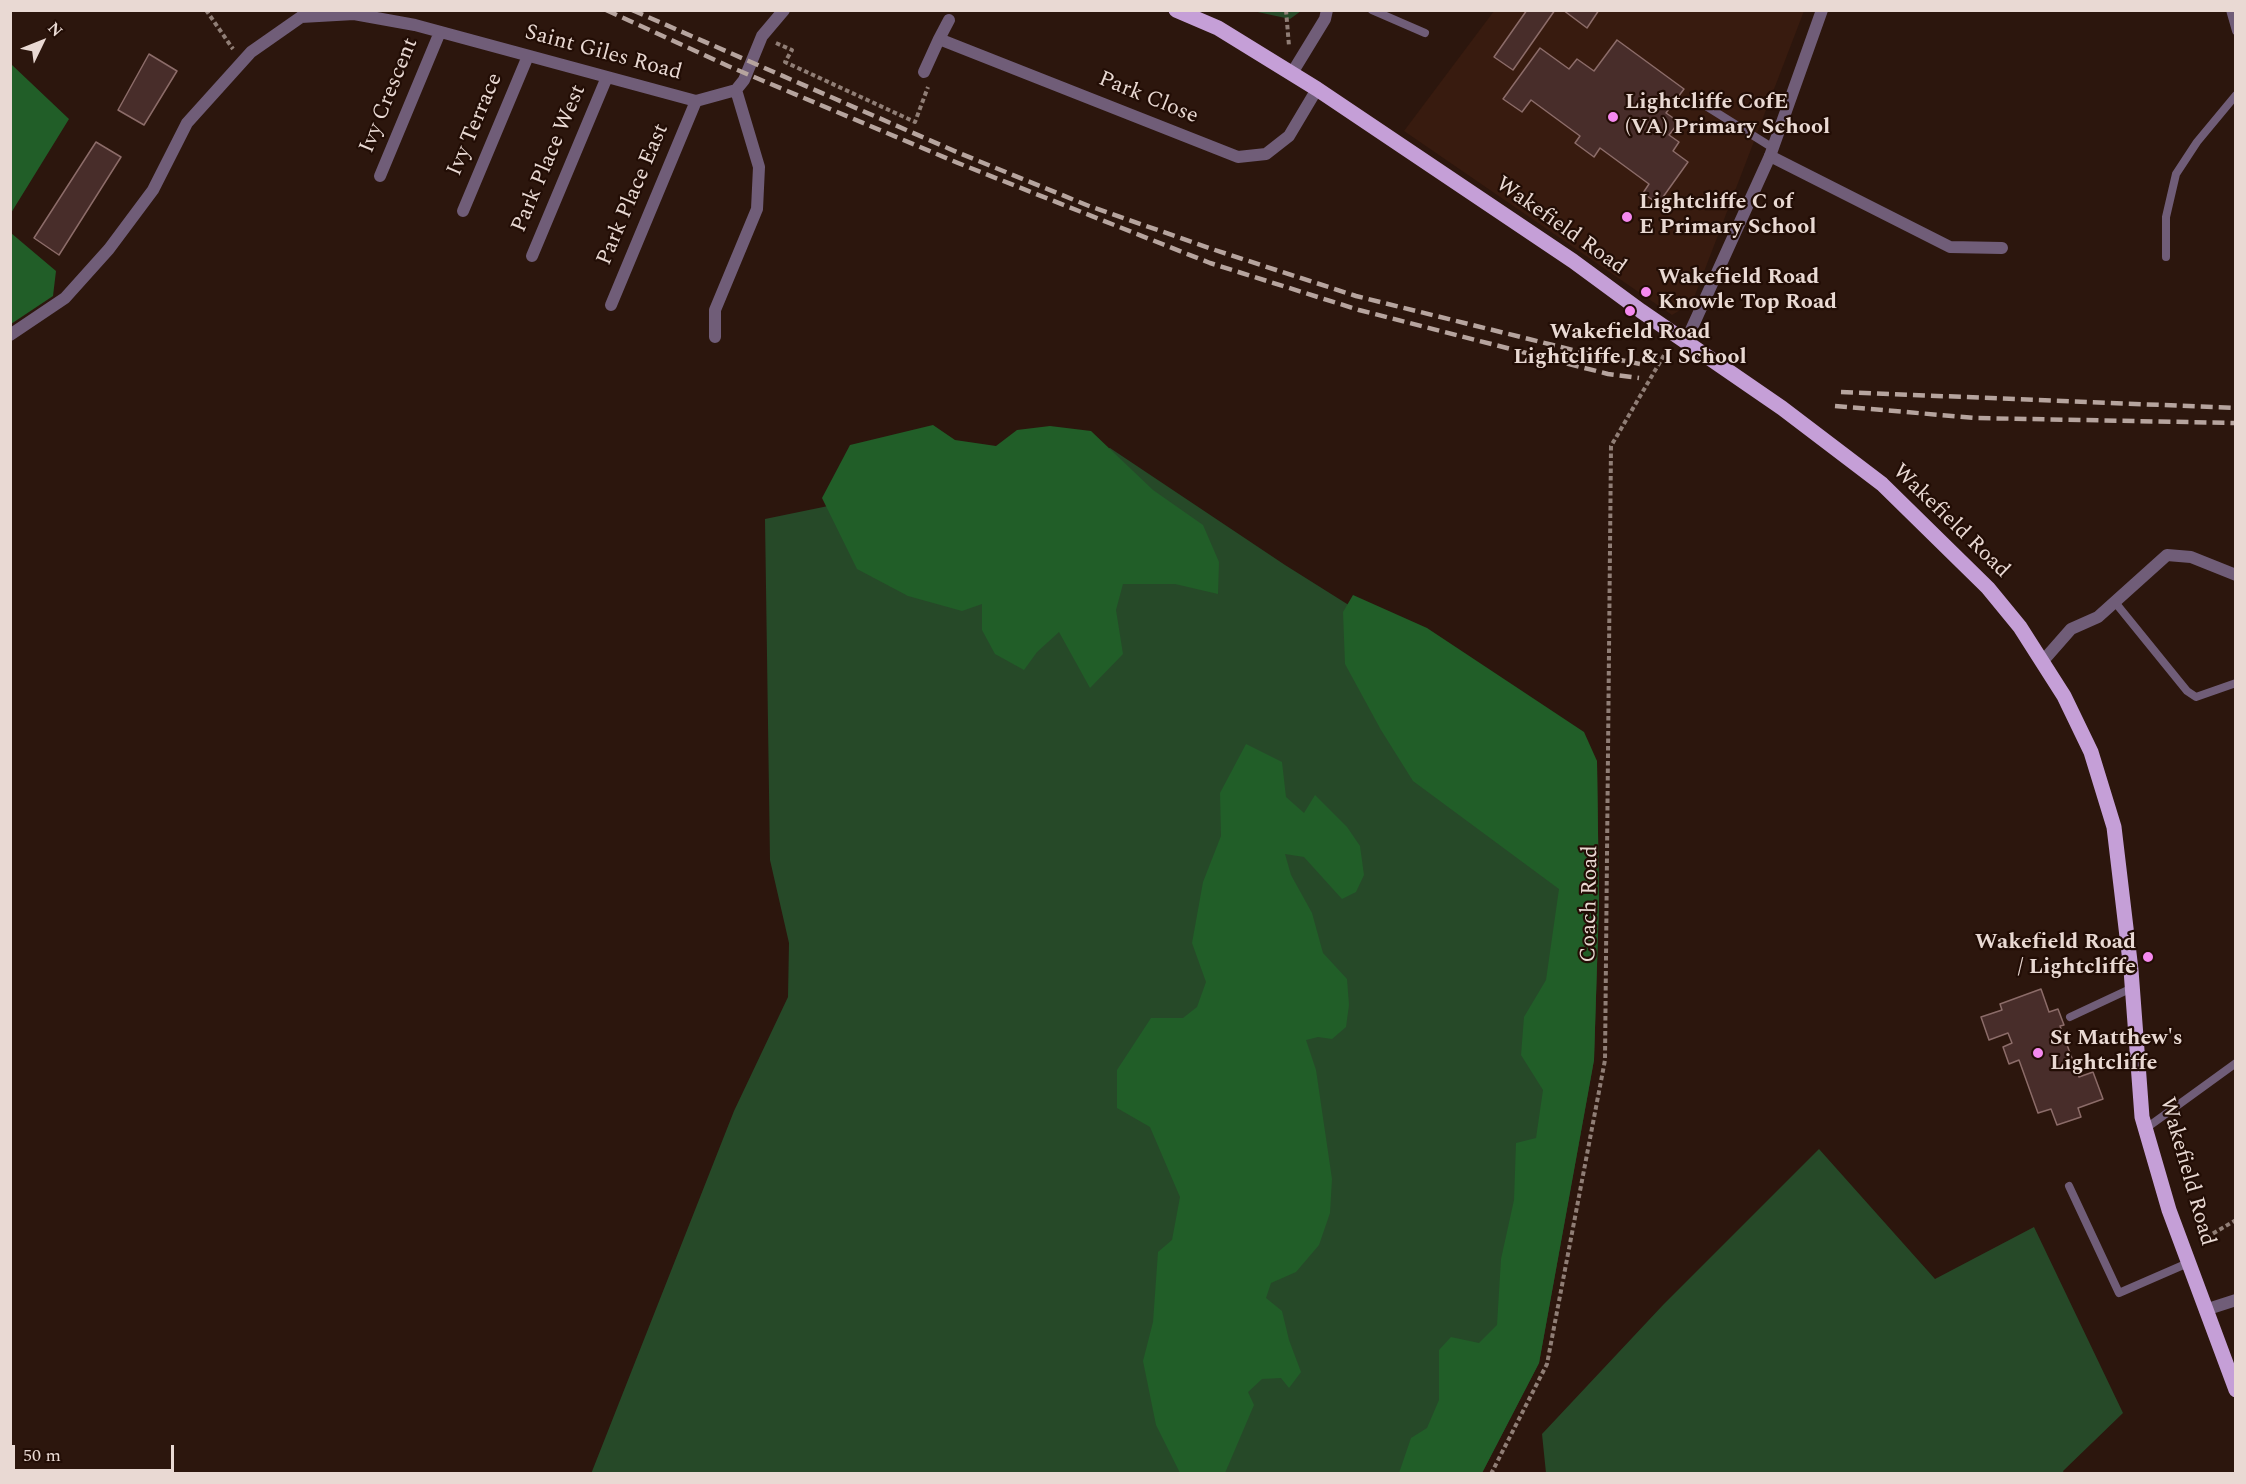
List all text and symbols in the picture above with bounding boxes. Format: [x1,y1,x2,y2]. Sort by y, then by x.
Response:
north arrow [12,12,72,72]
text: N [42,17,68,43]
street label: Saint Giles Road [522,20,684,88]
street label: Ivy Crescent [355,35,425,157]
street label: Park Close [1094,67,1202,131]
street label: Ivy Terrace [443,70,509,180]
street label: Park Place West [507,81,593,237]
place label: Lightcliffe CofE (VA) Primary School [1625,91,1830,142]
marker: Lightcliffe CofE (VA) Primary School [1606,110,1620,124]
street label: Park Place East [592,120,676,270]
street label: Wakefield Road [1490,172,1630,282]
place label: Lightcliffe C of E Primary School [1639,191,1816,242]
marker: Lightcliffe C of E Primary School [1620,210,1634,224]
place label: Wakefield Road Knowle Top Road [1658,266,1837,318]
marker: Wakefield Road Knowle Top Road [1639,285,1653,299]
marker: Wakefield Road Lightcliffe J & I School [1623,304,1637,318]
place label: Wakefield Road Lightcliffe J & I School [1513,321,1747,372]
street label: Wakefield Road [1886,459,2014,585]
street label: Coach Road [1577,845,1605,963]
place label: Wakefield Road / Lightcliffe [1975,931,2136,982]
marker: Wakefield Road / Lightcliffe [2141,950,2155,964]
place label: St Matthew's Lightcliffe [2050,1027,2183,1078]
marker: St Matthew's Lightcliffe [2031,1046,2045,1060]
street label: Wakefield Road [2152,1095,2220,1249]
scale bar [15,1433,177,1471]
text: 50 m [23,1442,61,1469]

